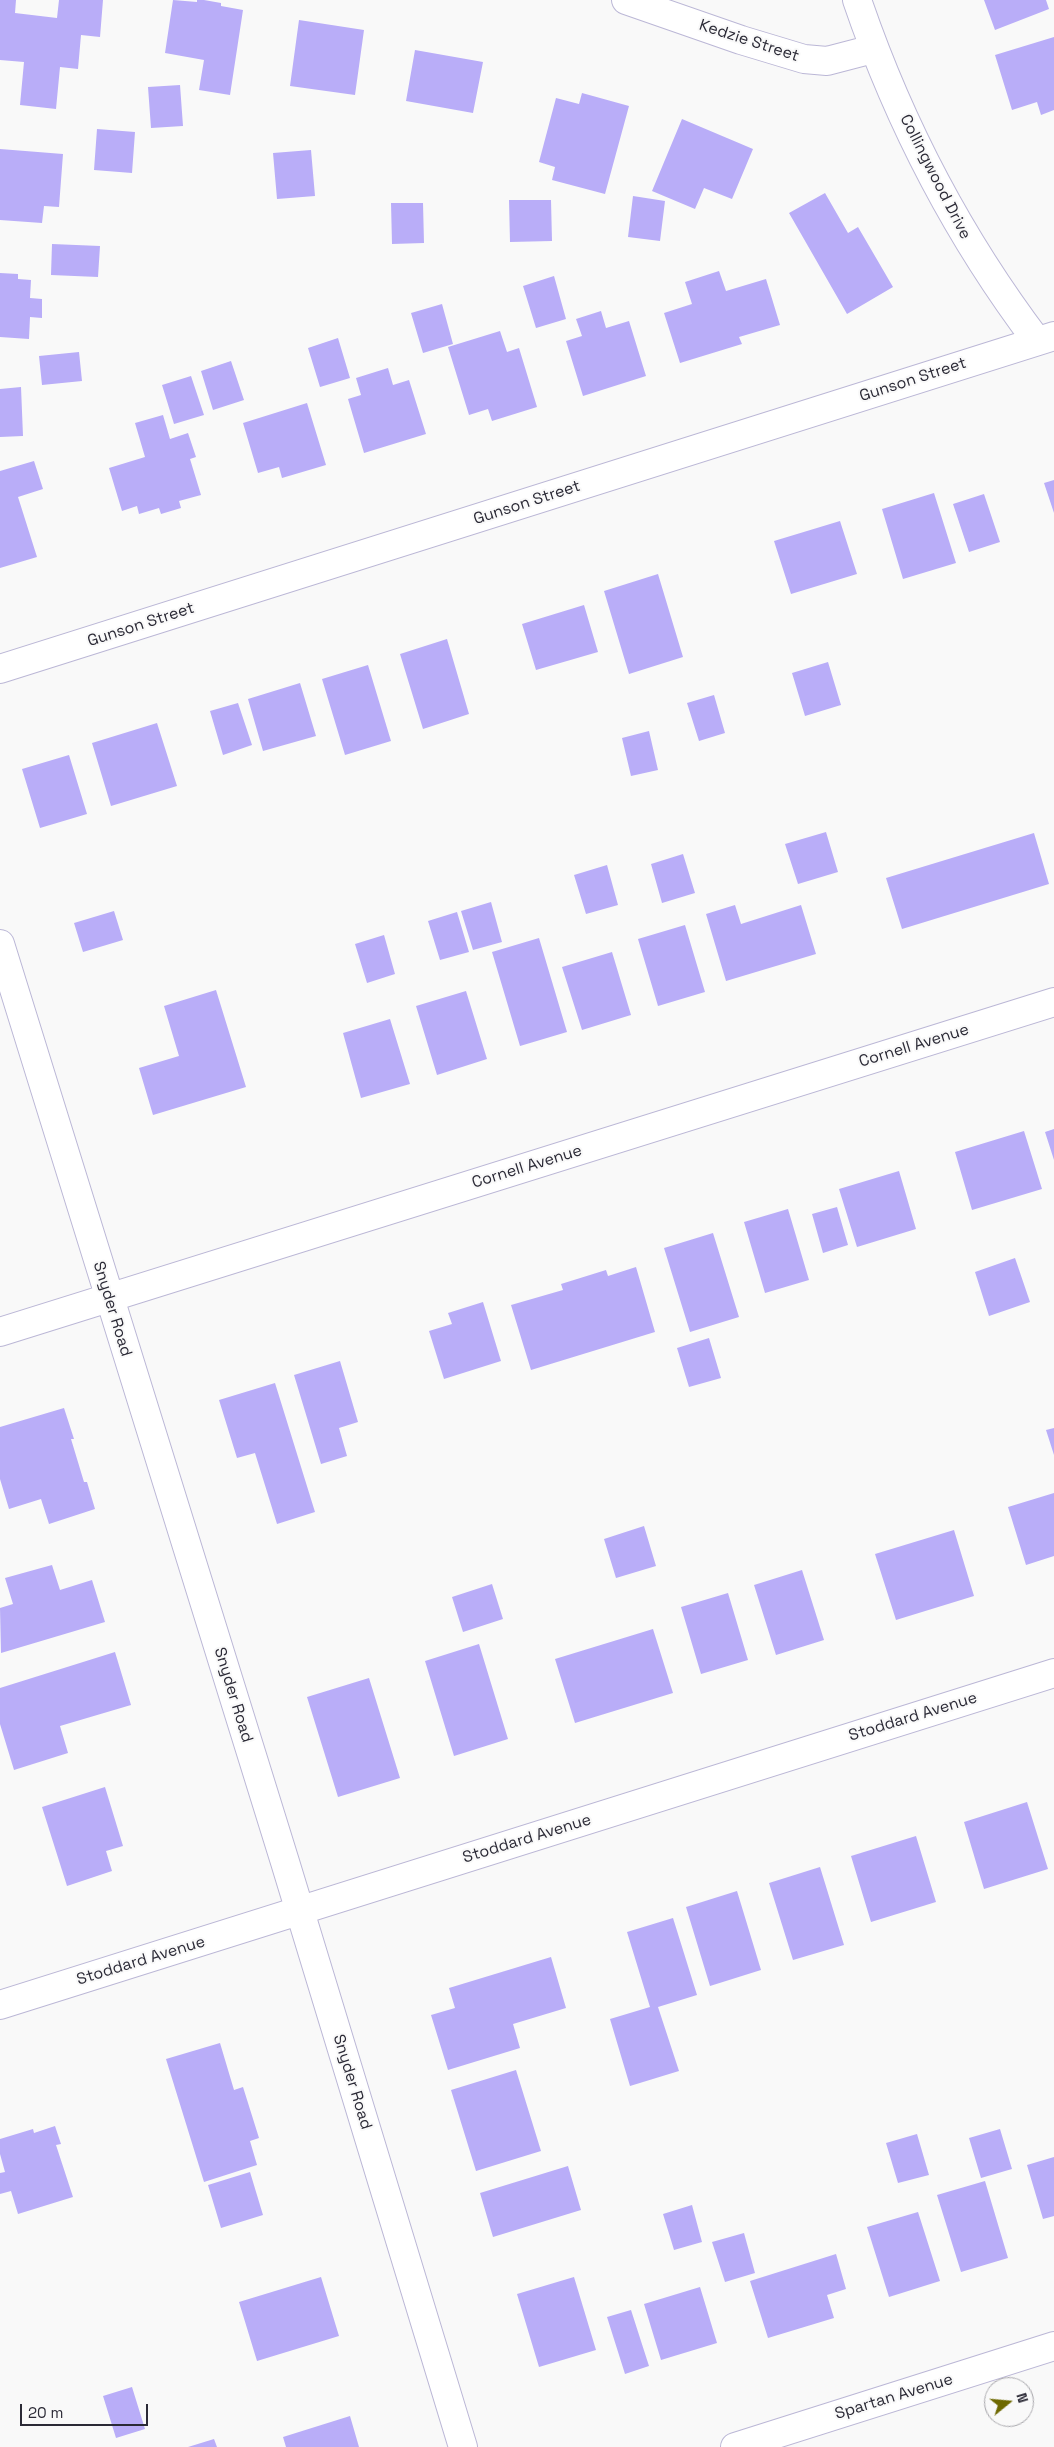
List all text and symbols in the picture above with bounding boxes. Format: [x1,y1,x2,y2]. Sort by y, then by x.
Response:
street label: Kedzie Street [697,16,801,66]
street label: Collingwood Drive [895,112,975,242]
street label: Gunson Street [857,354,969,406]
street label: Gunson Street [471,477,583,529]
street label: Gunson Street [85,599,197,651]
street label: Cornell Avenue [857,1020,971,1072]
street label: Cornell Avenue [470,1141,584,1193]
street label: Snyder Road [88,1259,136,1359]
street label: Snyder Road [209,1645,257,1745]
street label: Stoddard Avenue [846,1688,980,1746]
street label: Stoddard Avenue [460,1810,594,1868]
street label: Stoddard Avenue [74,1932,208,1990]
street label: Snyder Road [328,2032,376,2132]
street label: Spartan Avenue [833,2370,955,2424]
north arrow [984,2377,1034,2427]
text: N [1012,2391,1032,2405]
scale bar [22,2394,150,2426]
text: 20 m [28,2403,63,2422]

